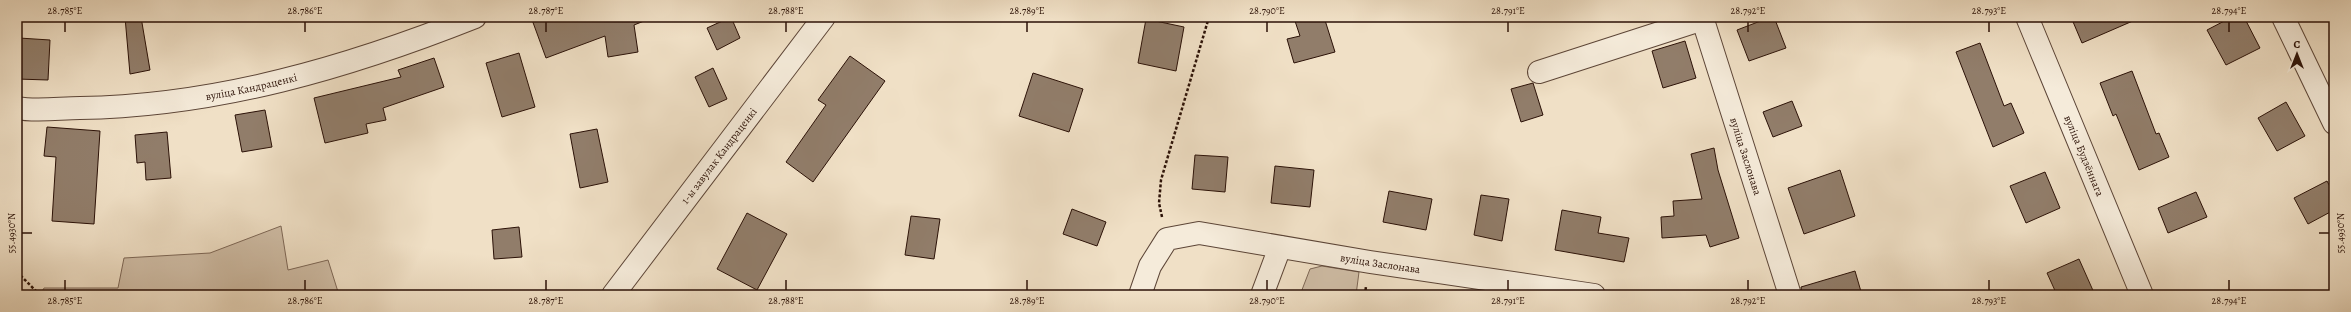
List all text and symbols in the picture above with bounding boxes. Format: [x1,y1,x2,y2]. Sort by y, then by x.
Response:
text: 28.785°E [48,4,83,17]
text: 28.786°E [287,4,323,17]
text: 28.787°E [529,4,563,17]
text: 28.788°E [768,4,804,17]
text: 28.789°E [1009,4,1045,17]
text: 28.790°E [1249,4,1285,17]
text: 28.791°E [1491,4,1525,17]
text: 28.792°E [1730,4,1766,17]
text: 28.793°E [1972,4,2006,17]
text: 28.794°E [2212,4,2247,17]
north arrow [2277,34,2317,74]
text: С [2294,37,2301,52]
street label: вуліца Кандраценкі [204,70,299,104]
street label: 1-ы завулак Кандраценкі [678,105,761,207]
street label: вуліца Будзённага [2060,113,2108,199]
street label: вуліца Заслонава [1726,116,1765,198]
text: 55.4930°N [5,213,18,253]
text: 55.4930°N [2334,213,2347,253]
street label: вуліца Заслонава [1339,250,1422,277]
text: 28.785°E [48,294,83,307]
text: 28.786°E [287,294,323,307]
text: 28.787°E [529,294,563,307]
text: 28.788°E [768,294,804,307]
text: 28.789°E [1009,294,1045,307]
text: 28.790°E [1249,294,1285,307]
text: 28.791°E [1491,294,1525,307]
text: 28.792°E [1730,294,1766,307]
text: 28.793°E [1972,294,2006,307]
text: 28.794°E [2212,294,2247,307]

